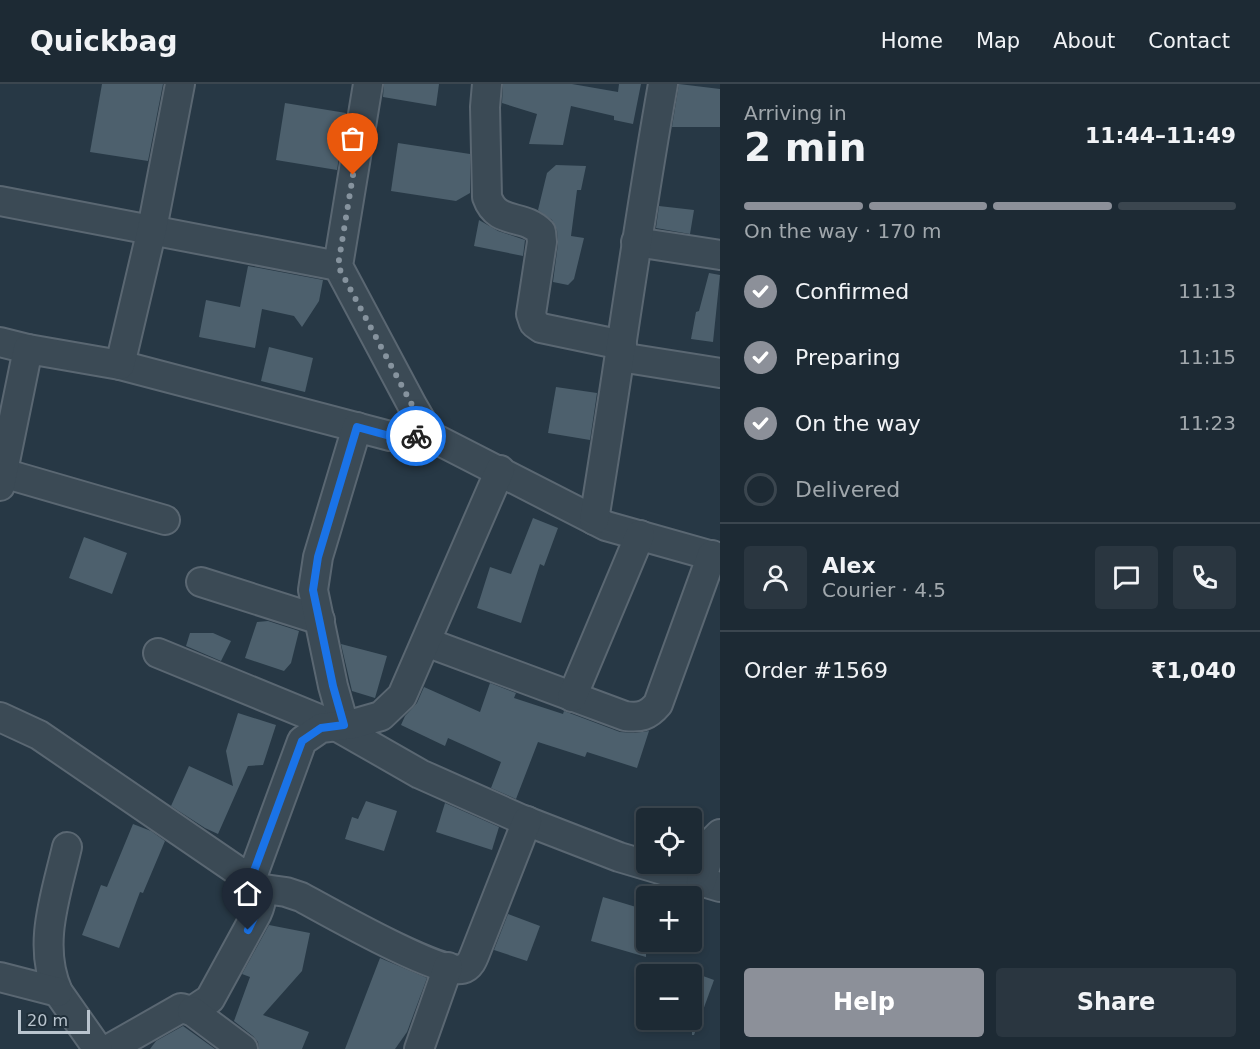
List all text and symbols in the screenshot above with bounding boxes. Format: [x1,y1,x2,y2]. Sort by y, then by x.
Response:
text: Quickbag [30,25,178,58]
text: Home [881,29,943,53]
text: Map [976,29,1020,53]
text: About [1053,29,1115,53]
text: Contact [1148,29,1230,53]
text: Arriving in [744,101,847,125]
pin [327,113,378,175]
icon: bag [336,122,369,155]
text: 11:44–11:49 [1085,123,1236,148]
text: 2 min [744,125,866,170]
text: On the way · 170 m [744,219,942,243]
icon: check [744,275,777,308]
text: Confirmed [795,279,909,304]
text: 11:13 [1178,279,1236,303]
icon: check [744,341,777,374]
text: Preparing [795,345,901,370]
text: 11:15 [1178,345,1236,369]
courier [386,406,446,466]
icon: check [744,407,777,440]
text: On the way [795,411,921,436]
text: 11:23 [1178,411,1236,435]
icon: bike [400,420,433,453]
text: Delivered [795,477,900,502]
button: person [744,546,807,609]
button: chat [1095,546,1158,609]
button: phone [1173,546,1236,609]
text: Alex [822,553,876,578]
text: Courier · 4.5 [822,578,946,602]
text: Order #1569 [744,658,888,683]
text: ₹1,040 [1151,658,1236,683]
map controls [636,808,702,1030]
button: locate [636,808,702,874]
pin [222,868,273,930]
icon: home [231,877,264,910]
button: + [636,886,702,952]
button: − [636,964,702,1030]
button: Help [744,968,984,1037]
button: Share [996,968,1236,1037]
scale bar [18,1007,90,1034]
text: 20 m [27,1011,68,1030]

